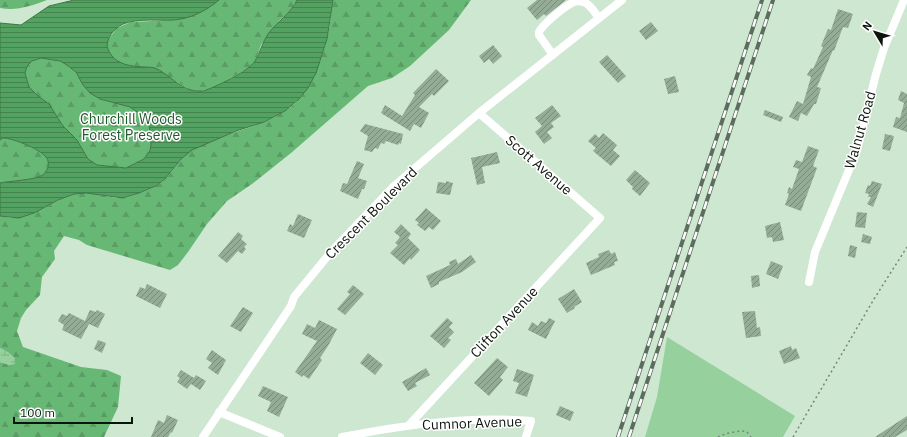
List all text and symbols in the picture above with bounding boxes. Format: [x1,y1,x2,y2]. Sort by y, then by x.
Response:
north arrow [855,12,895,52]
text: N [859,18,875,33]
street label: Walnut Road [840,89,880,171]
park label: Churchill Woods Forest Preserve [80,110,182,144]
street label: Scott Avenue [502,131,576,199]
street label: Crescent Boulevard [321,163,421,263]
street label: Clifton Avenue [466,282,542,362]
scale bar [14,399,132,425]
text: 100 m [20,405,55,420]
street label: Cumnor Avenue [422,412,523,434]

